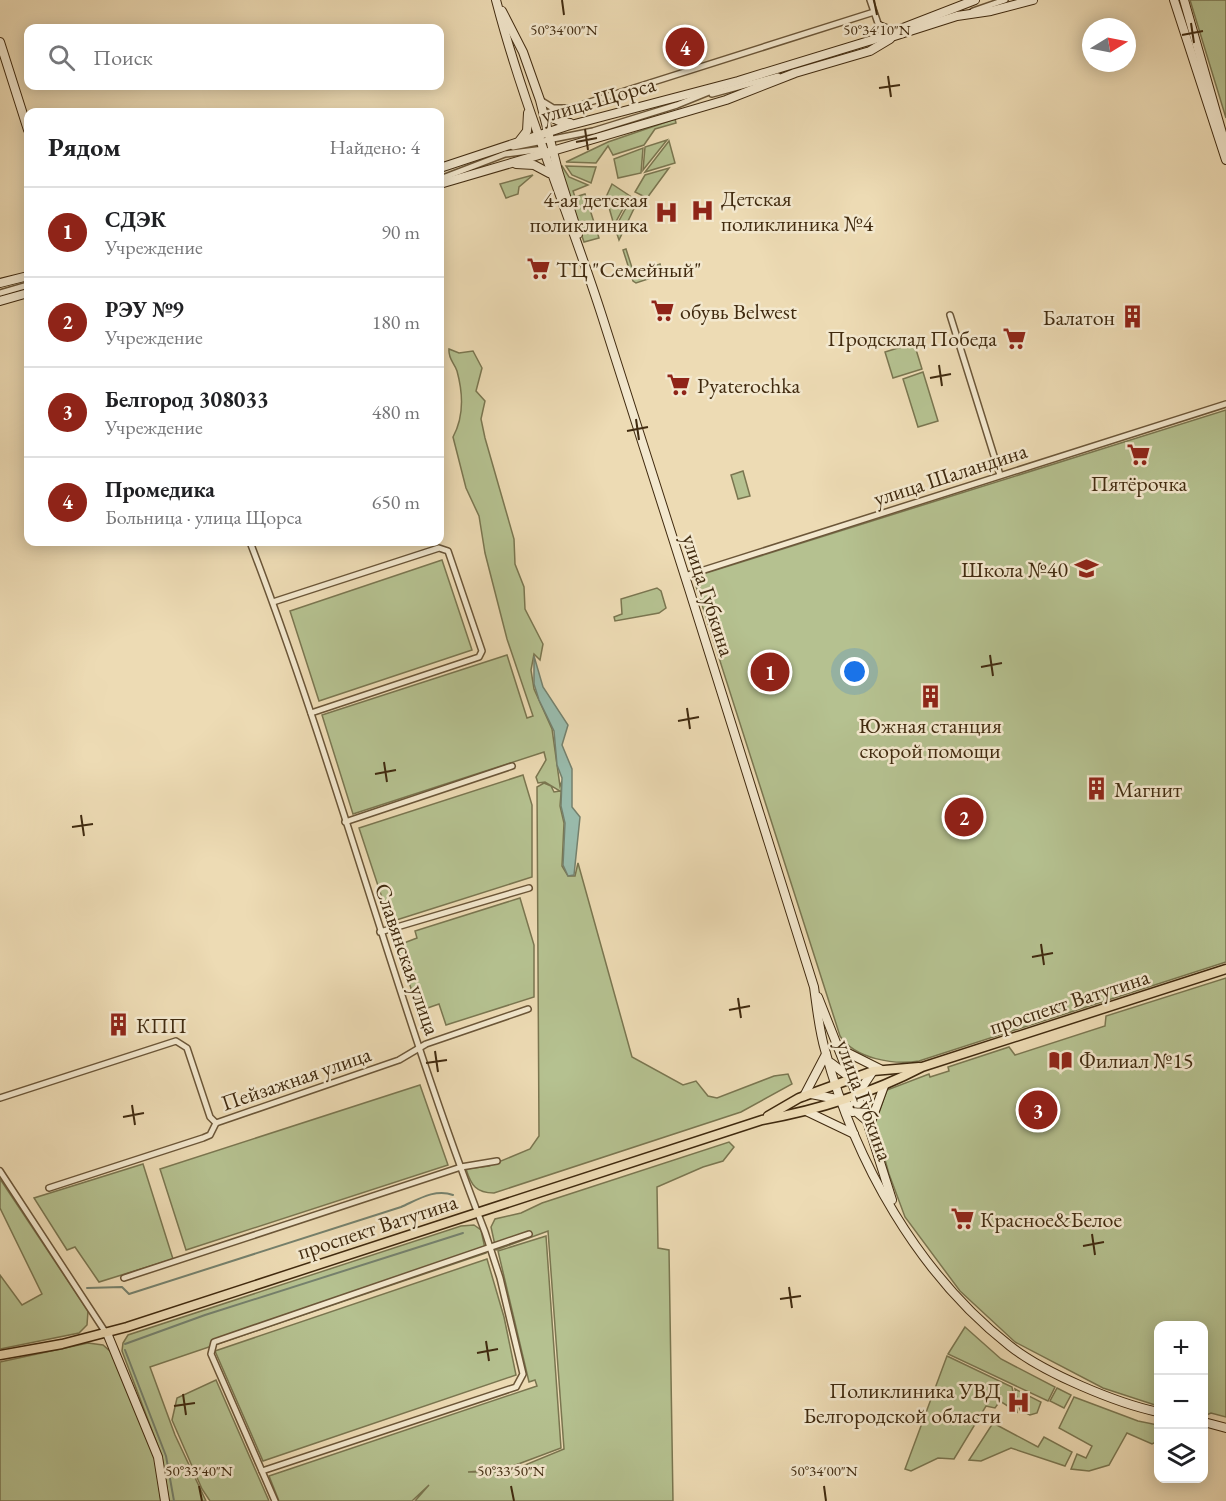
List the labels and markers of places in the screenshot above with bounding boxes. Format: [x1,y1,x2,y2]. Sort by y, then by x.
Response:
pin: 4 [666,24,704,70]
place label: Детская поликлиника №4 [721,184,874,238]
place label: 4-ая детская поликлиника [530,185,648,239]
hospital icon: Детская поликлиника №4 [690,198,716,224]
hospital icon: 4-ая детская поликлиника [653,199,679,225]
place label: ТЦ "Семейный" [556,255,701,284]
supermarket icon: ТЦ "Семейный" [525,256,551,282]
place label: обувь Belwest [680,297,797,326]
supermarket icon: обувь Belwest [649,298,675,324]
place label: Балатон [1043,303,1115,332]
building icon: Балатон [1120,304,1146,330]
place label: Продсклад Победа [827,324,997,353]
supermarket icon: Продсклад Победа [1002,325,1028,351]
place label: Pyaterochka [697,371,801,400]
supermarket icon: Pyaterochka [666,372,692,398]
supermarket icon: Пятёрочка [1126,441,1152,467]
place label: Пятёрочка [1091,469,1188,498]
place label: Школа №40 [961,555,1068,584]
school or university icon: Школа №40 [1073,556,1099,582]
pin: 1 [750,650,790,694]
building icon: Южная станция скорой помощи [917,683,943,709]
place label: Южная станция скорой помощи [858,711,1002,765]
place label: Магнит [1114,775,1182,804]
building icon: Магнит [1083,776,1109,802]
pin: 2 [944,794,984,840]
place label: КПП [136,1011,187,1040]
building icon: КПП [105,1012,131,1038]
place label: Филиал №15 [1079,1046,1194,1075]
library icon: Филиал №15 [1048,1047,1074,1073]
pin: 3 [1018,1088,1058,1132]
place label: Красное&Белое [980,1205,1122,1234]
supermarket icon: Красное&Белое [949,1206,975,1232]
place label: Поликлиника УВД Белгородской области [803,1376,1001,1430]
hospital icon: Поликлиника УВД Белгородской области [1006,1390,1032,1416]

